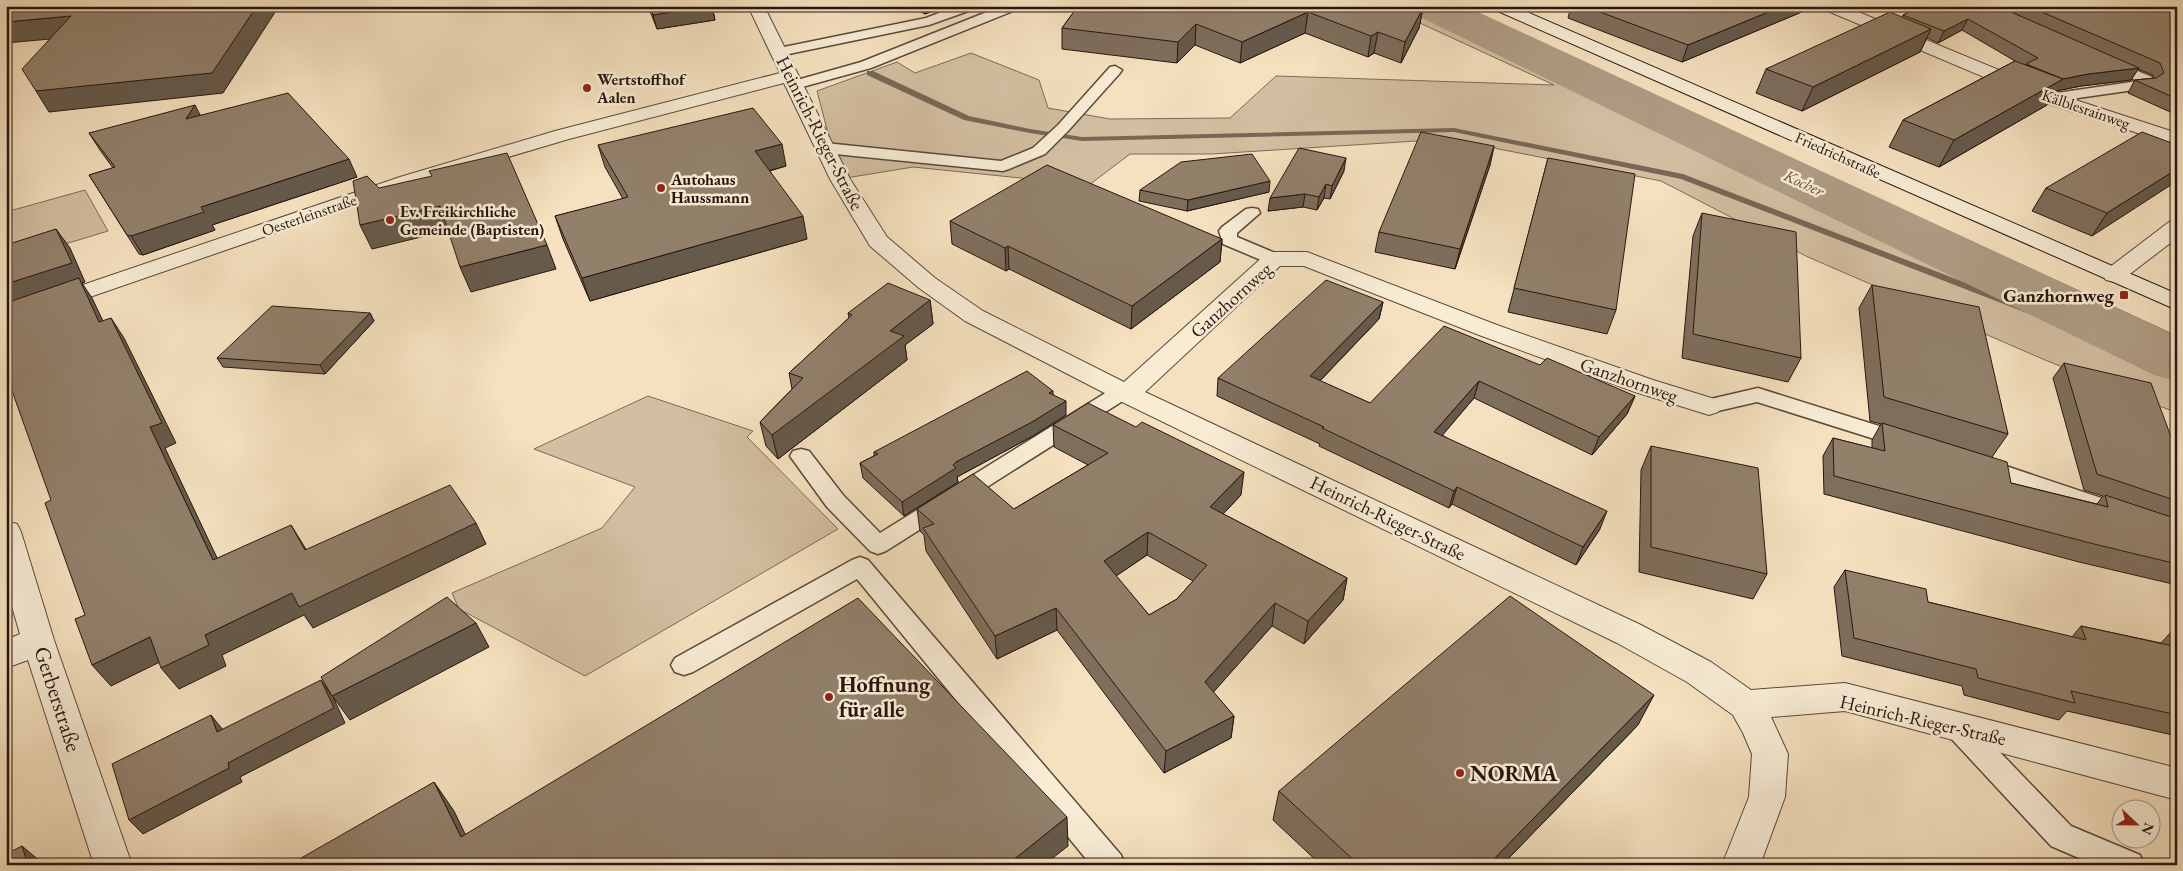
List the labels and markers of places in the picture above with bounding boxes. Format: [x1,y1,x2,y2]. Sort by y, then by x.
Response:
place label: Wertstoffhof Aalen [596,69,687,108]
marker: Wertstoffhof Aalen [581,82,593,94]
place label: Autohaus Haussmann [670,169,749,208]
marker: Autohaus Haussmann [655,182,667,194]
place label: Ev. Freikirchliche Gemeinde (Baptisten) [400,201,544,240]
marker: Ev. Freikirchliche Gemeinde (Baptisten) [384,214,396,226]
place label: Ganzhornweg [2003,283,2114,308]
marker: Ganzhornweg [2118,289,2130,301]
place label: Hoffnung für alle [839,670,931,724]
marker: Hoffnung für alle [823,691,835,703]
place label: NORMA [1470,759,1557,788]
marker: NORMA [1454,767,1466,779]

